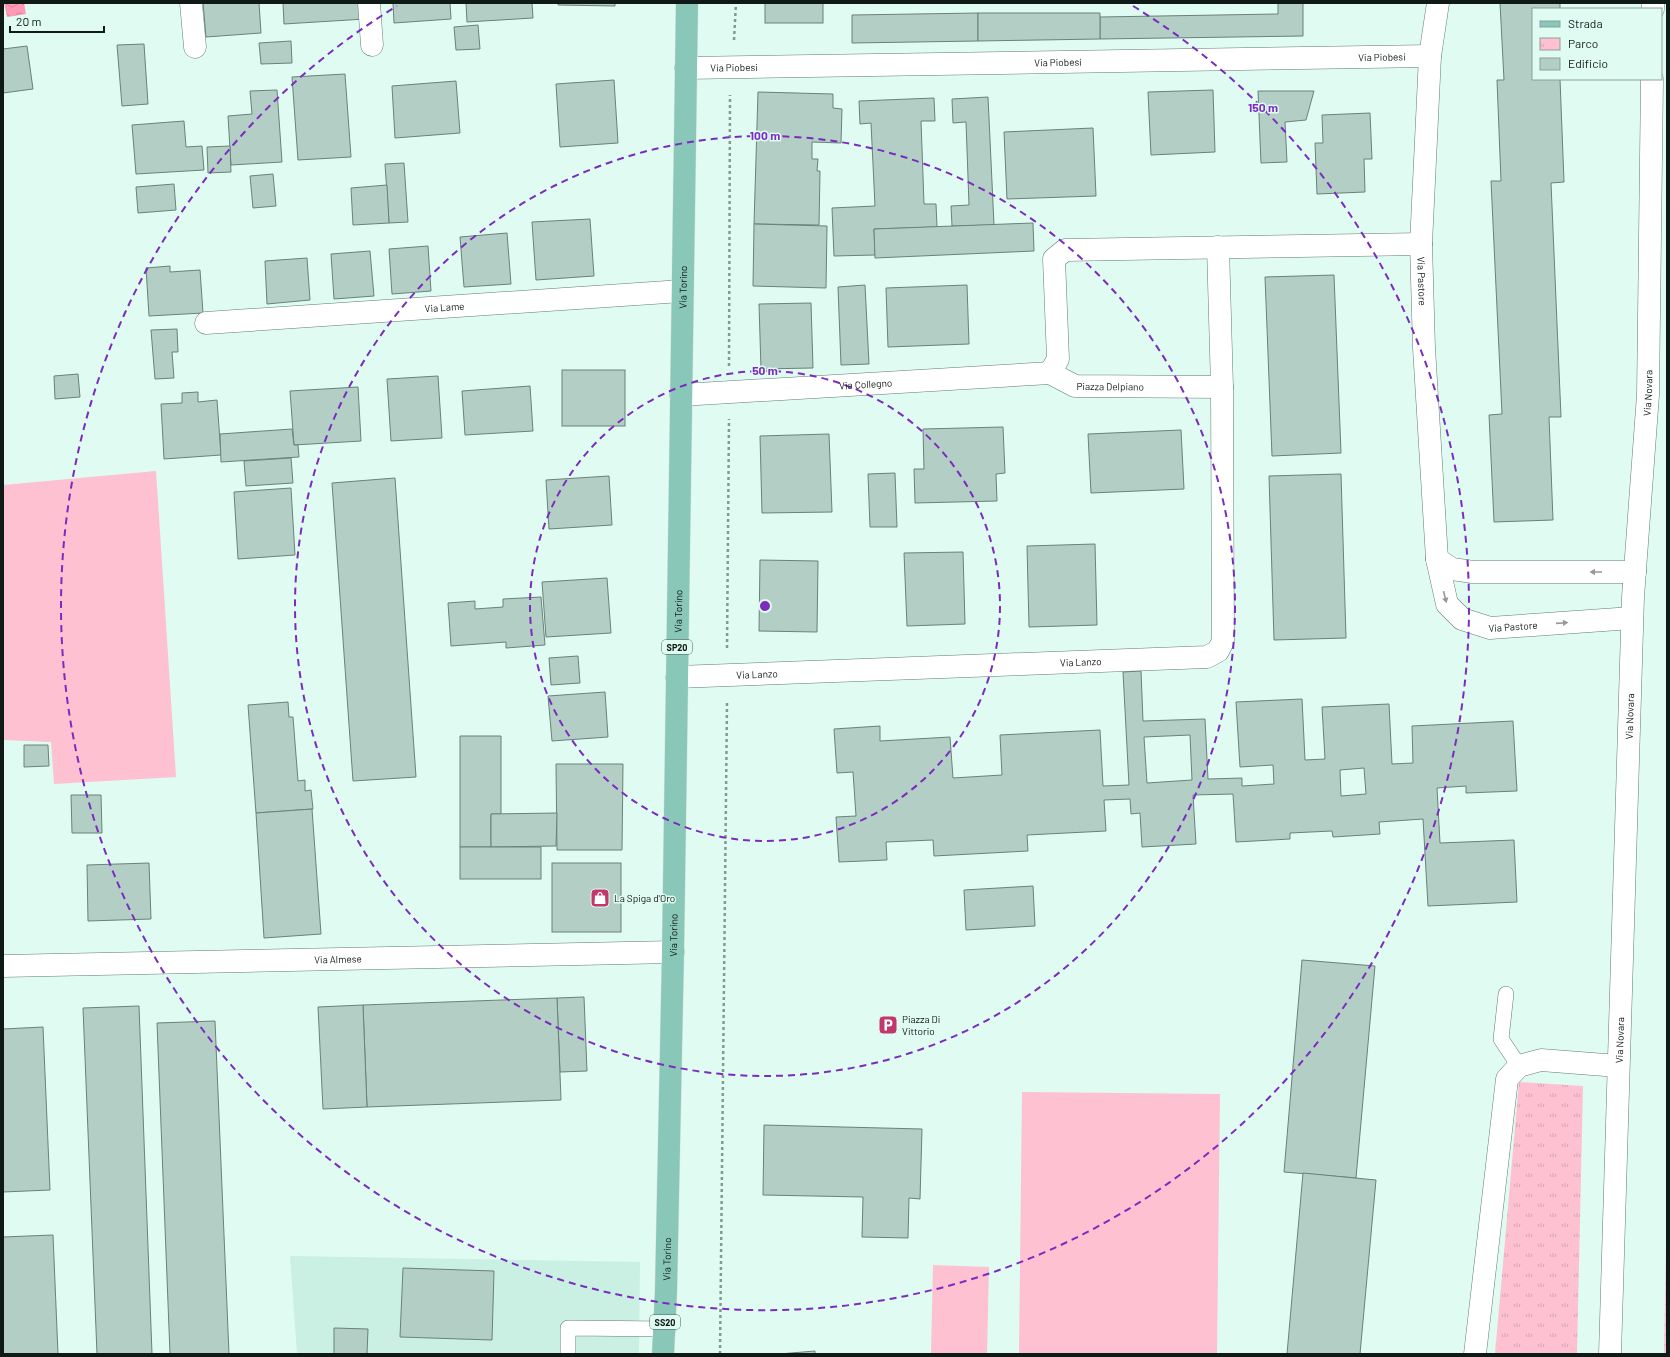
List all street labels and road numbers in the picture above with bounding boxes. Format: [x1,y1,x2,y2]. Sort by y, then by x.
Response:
street label: Via Piobesi [1358,50,1406,63]
street label: Via Piobesi [1034,56,1082,68]
street label: Via Piobesi [710,61,758,74]
street label: Via Pastore [1415,256,1429,306]
street label: Via Torino [676,266,689,309]
street label: Via Lame [424,300,465,314]
street label: Via Novara [1640,370,1654,416]
street label: Via Collegno [839,376,893,392]
street label: Piazza Delpiano [1076,380,1144,392]
street label: Via Torino [672,590,684,633]
street label: Via Pastore [1488,619,1538,634]
road number: SP20 [662,640,692,654]
street label: Via Lanzo [1060,655,1102,669]
street label: Via Lanzo [736,667,778,681]
street label: Via Novara [1623,693,1636,740]
street label: Via Torino [667,914,680,957]
street label: Via Almese [314,953,362,965]
street label: Via Novara [1613,1017,1626,1063]
street label: Via Torino [660,1237,673,1281]
road number: SS20 [650,1315,680,1329]

